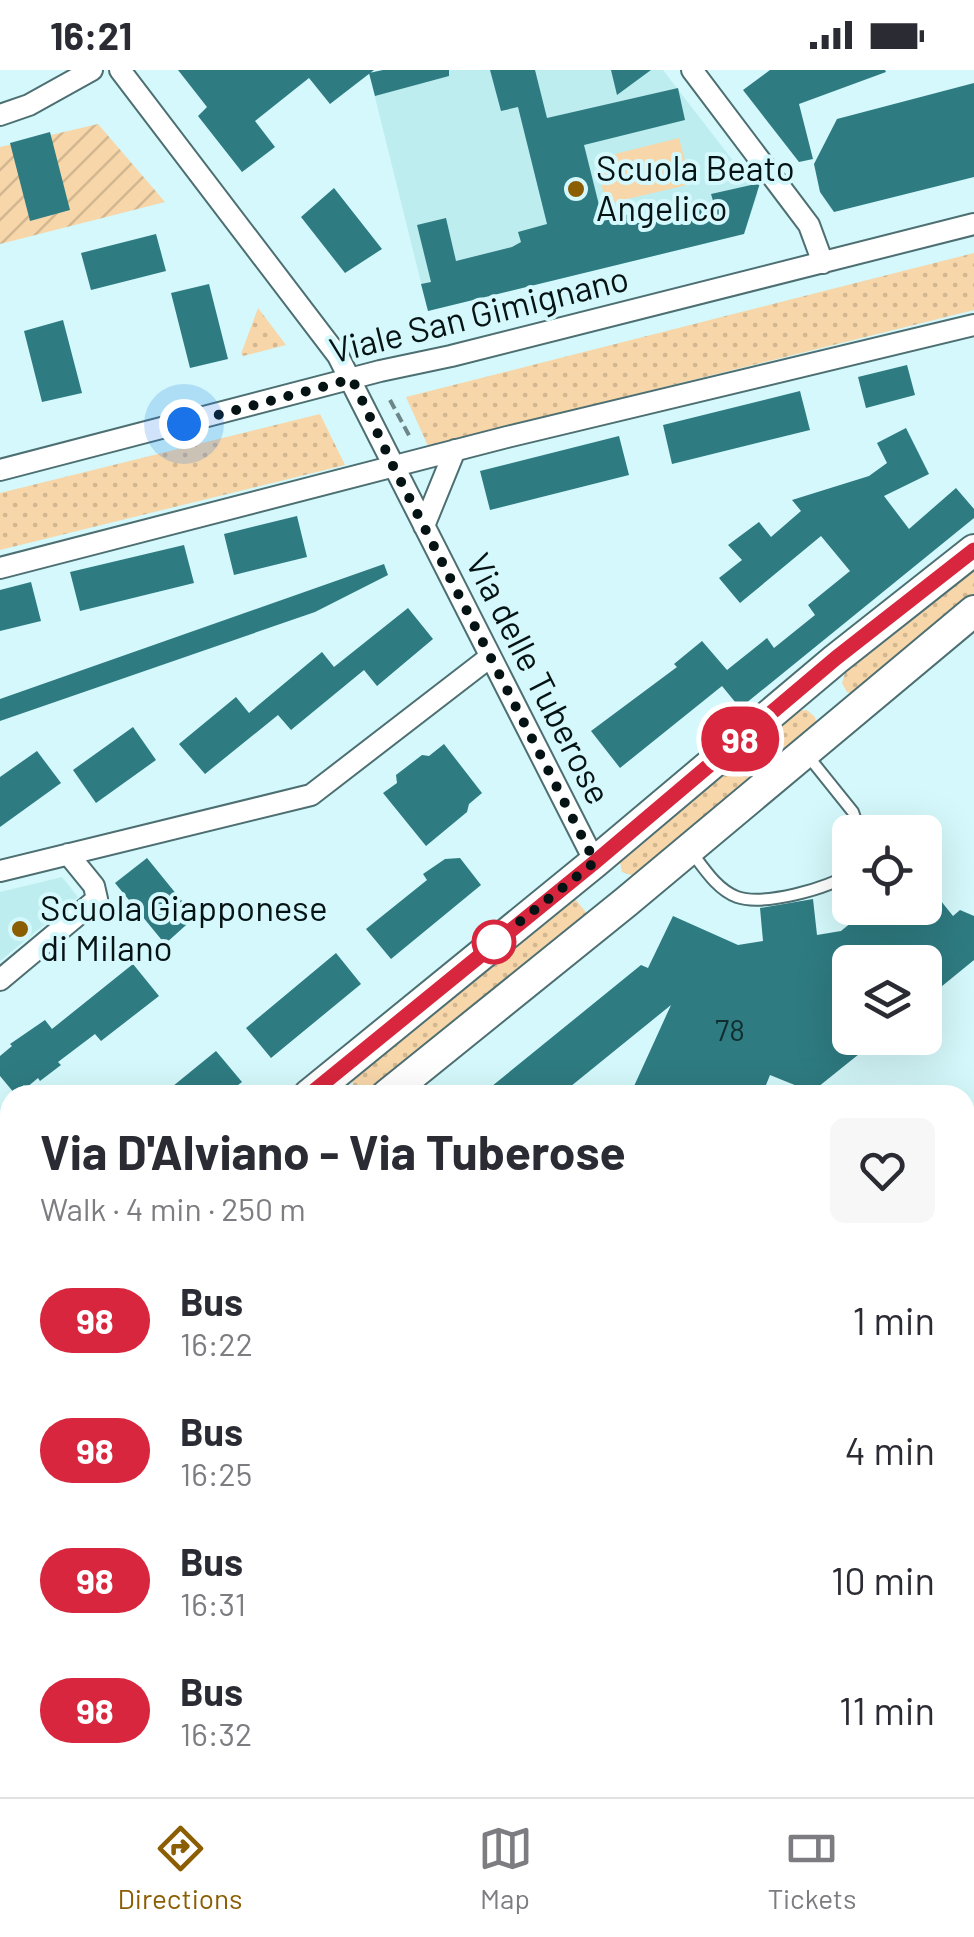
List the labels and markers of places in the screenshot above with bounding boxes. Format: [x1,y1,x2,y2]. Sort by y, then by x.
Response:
place label: Scuola Beato Angelico [596,146,795,228]
marker: Scuola Beato Angelico [565,178,587,200]
place label: Scuola Giapponese di Milano [40,886,328,968]
marker: Scuola Giapponese di Milano [9,918,31,940]
unlabelled marker [473,921,515,963]

